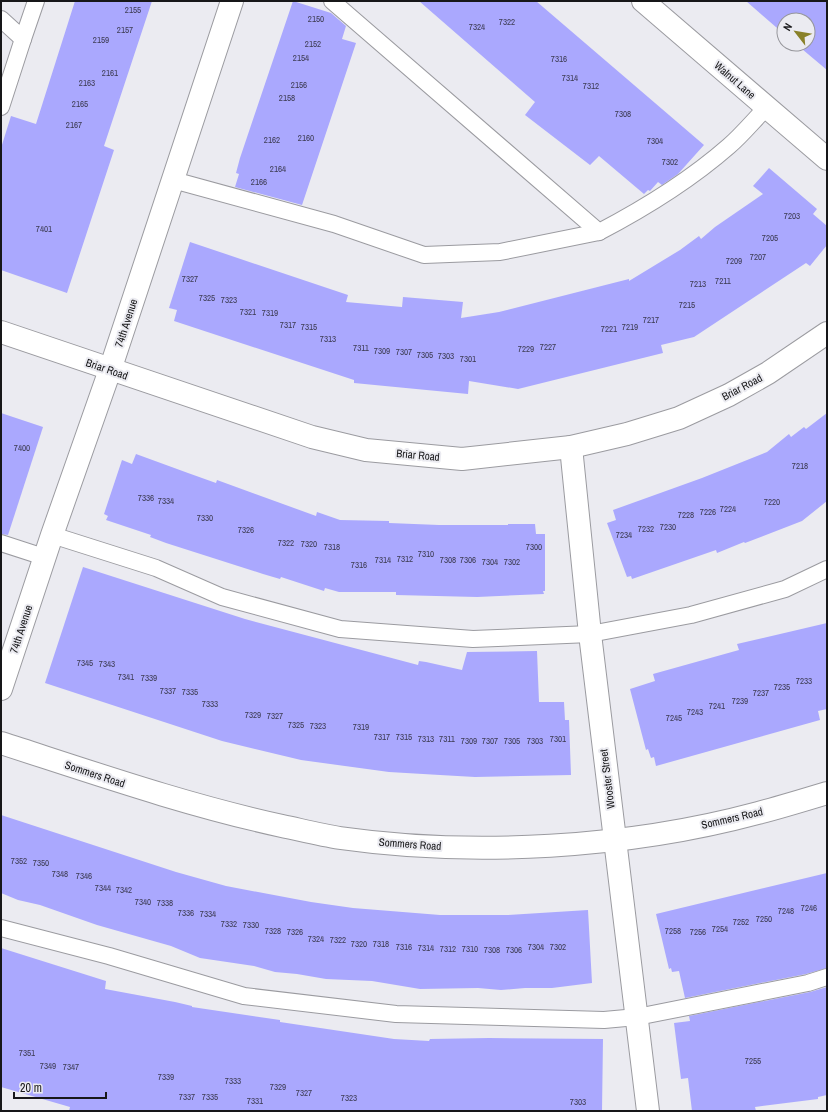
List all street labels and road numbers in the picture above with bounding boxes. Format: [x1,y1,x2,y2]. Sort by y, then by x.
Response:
street label: Walnut Lane [711,58,759,102]
street label: 74th Avenue [112,297,140,349]
street label: Briar Road [84,355,130,383]
street label: Briar Road [719,371,765,403]
street label: Briar Road [396,446,440,464]
street label: 74th Avenue [7,603,35,655]
street label: Wooster Street [596,748,618,810]
street label: Sommers Road [63,758,127,790]
street label: Sommers Road [700,804,764,832]
street label: Sommers Road [378,835,442,853]

